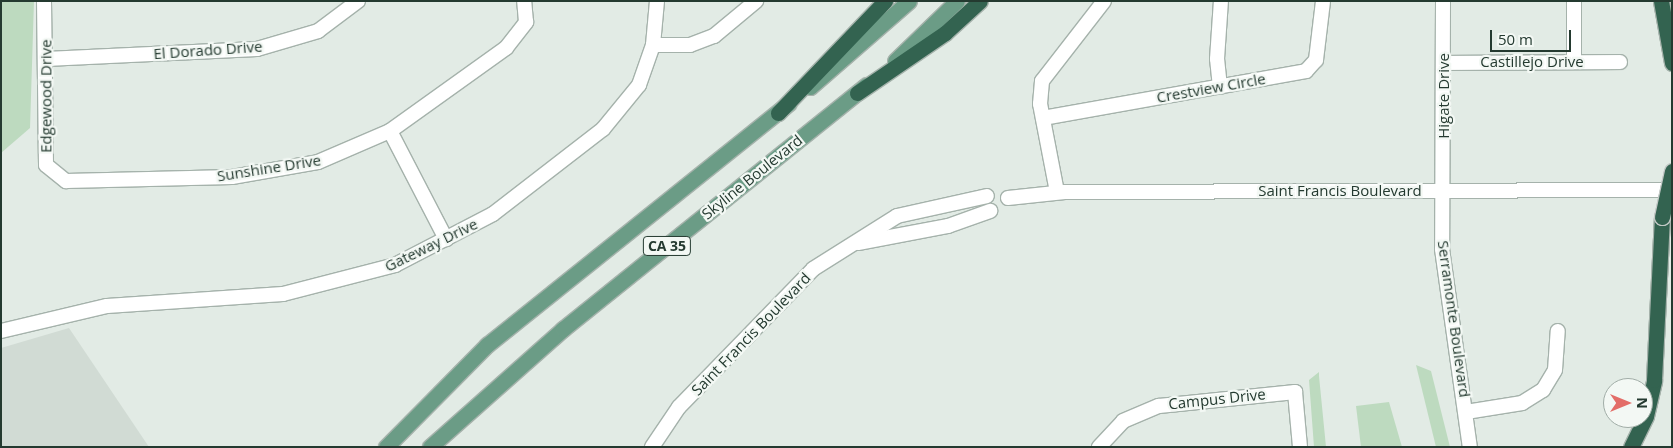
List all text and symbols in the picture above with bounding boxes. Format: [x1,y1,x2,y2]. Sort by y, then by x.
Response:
scale bar [1493,20,1574,52]
text: 50 m [1498,29,1533,49]
street label: El Dorado Drive [153,37,263,63]
street label: Edgewood Drive [37,39,55,153]
street label: Higate Drive [1435,53,1453,139]
street label: Castillejo Drive [1480,53,1584,71]
street label: Crestview Circle [1155,70,1267,106]
street label: Skyline Boulevard [698,131,806,223]
street label: Sunshine Drive [216,151,322,185]
street label: Saint Francis Boulevard [1258,182,1422,200]
street label: Gateway Drive [382,215,480,275]
road number: CA 35 [642,235,692,258]
street label: Serramonte Boulevard [1434,239,1474,399]
street label: Saint Francis Boulevard [688,269,814,399]
north arrow [1603,378,1653,428]
street label: Campus Drive [1167,385,1267,413]
text: N [1633,397,1652,409]

